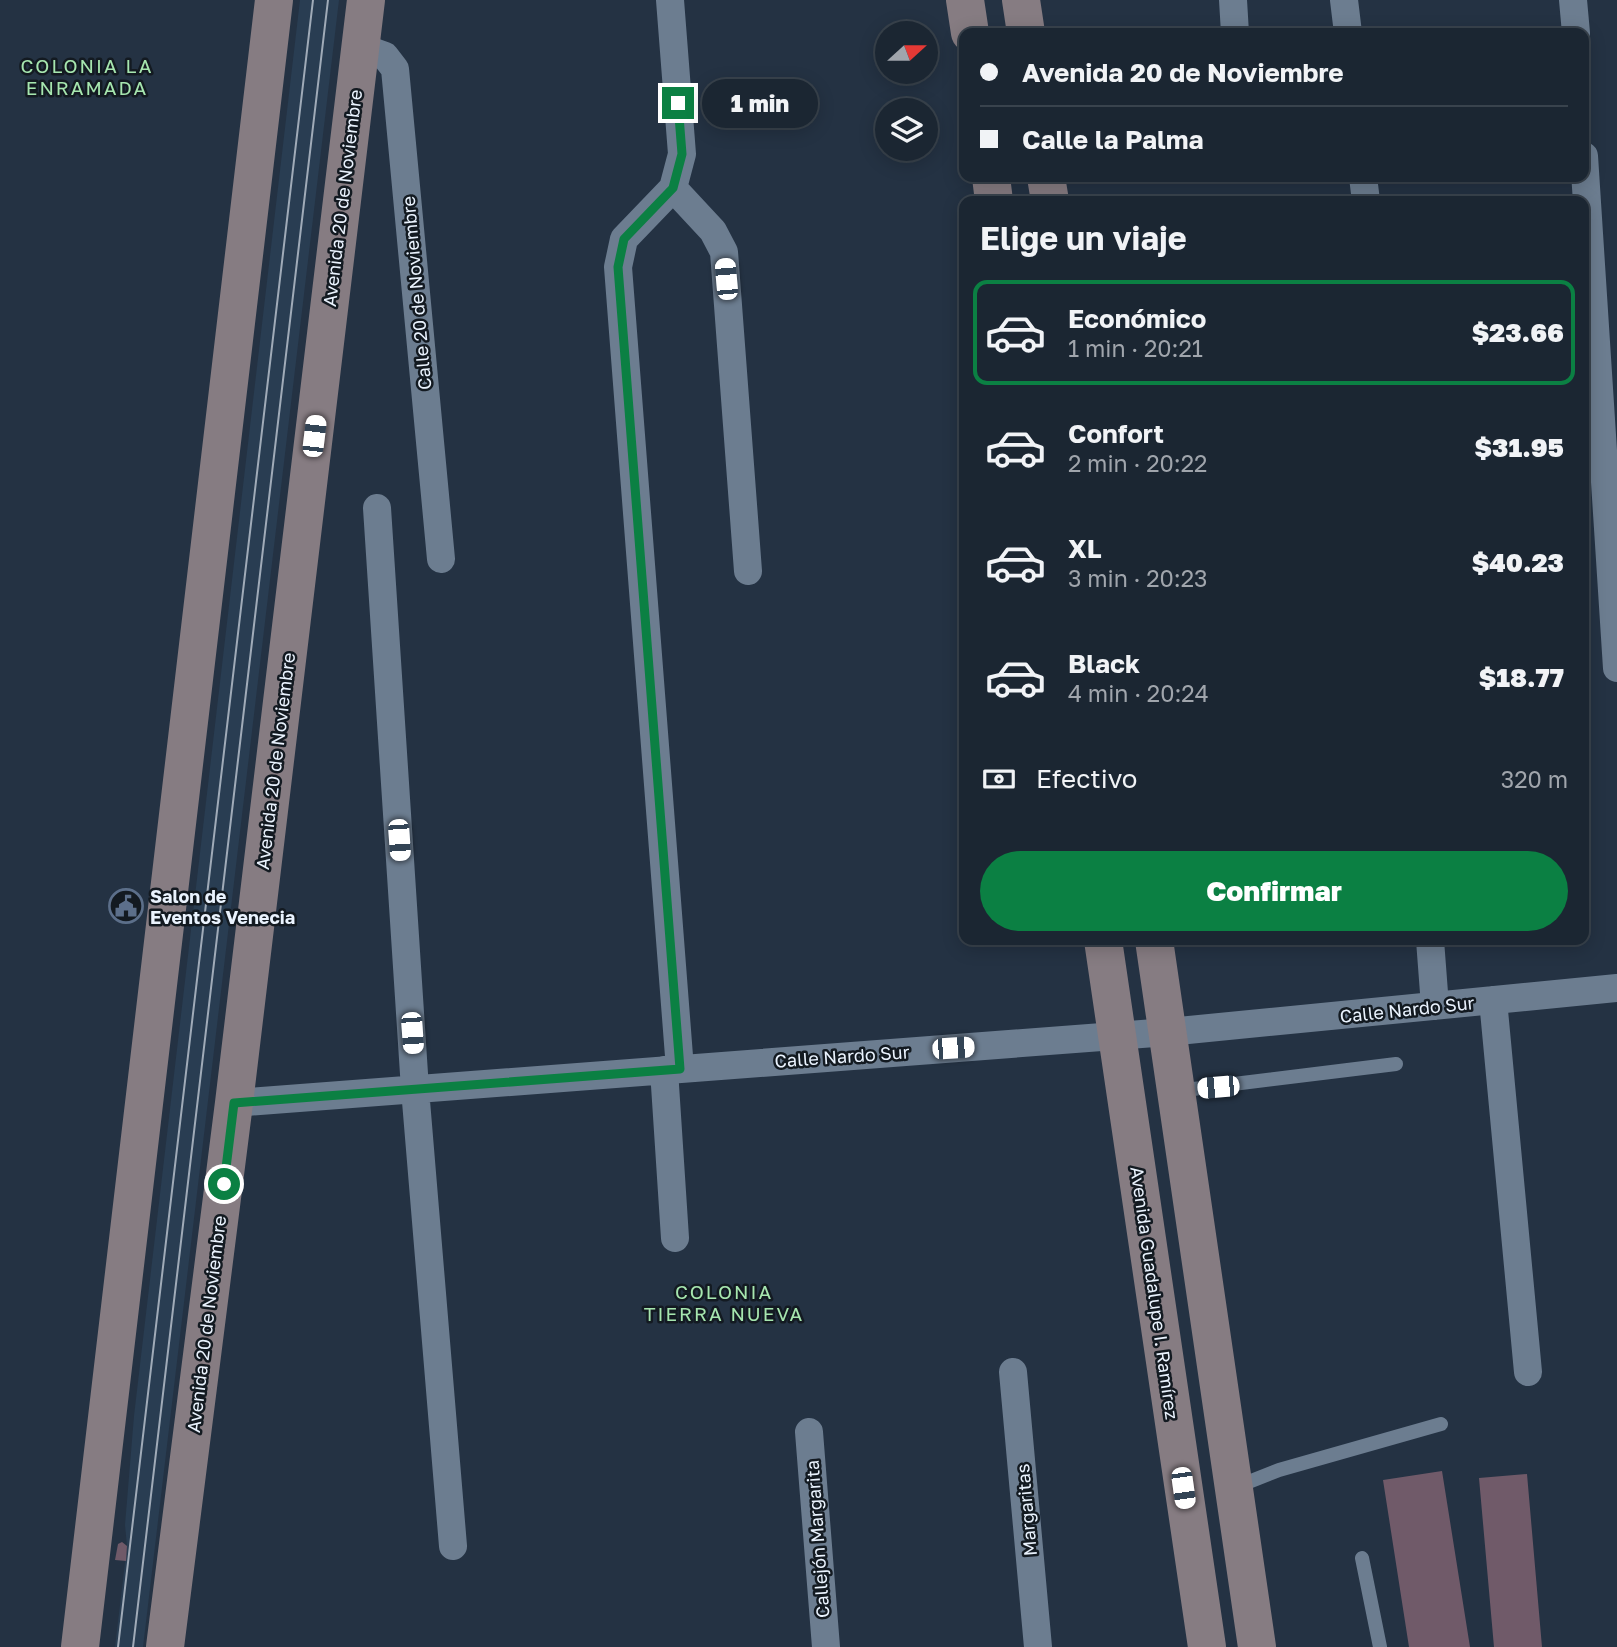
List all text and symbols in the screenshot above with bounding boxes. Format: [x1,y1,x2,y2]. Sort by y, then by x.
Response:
north arrow [875,21,938,84]
map controls [875,21,938,161]
district label: COLONIA LA ENRAMADA [20,54,154,99]
text: Avenida 20 de Noviembre [1022,57,1344,88]
callout: 1 min [702,78,818,128]
route end [662,87,694,119]
street label: Avenida 20 de Noviembre [318,88,366,308]
text: 1 min [731,89,789,117]
button: layers [875,98,938,161]
text: Calle la Palma [1022,124,1204,155]
street label: Calle 20 de Noviembre [397,195,435,391]
text: Elige un viaje [980,219,1187,257]
car [714,257,739,301]
icon: car [984,301,1047,364]
text: Económico [1068,303,1206,334]
text: $23.66 [1472,317,1564,348]
text: 1 min · 20:21 [1068,334,1203,362]
car [302,414,327,458]
icon: car [984,416,1047,479]
text: Confort [1068,418,1164,449]
text: $31.95 [1475,432,1564,463]
text: 2 min · 20:22 [1068,449,1207,477]
icon: car [984,531,1047,594]
text: XL [1068,533,1102,564]
text: $40.23 [1472,547,1564,578]
text: 3 min · 20:23 [1068,564,1208,592]
icon: car [984,646,1047,709]
text: Black [1068,648,1140,679]
street label: Avenida 20 de Noviembre [251,651,299,871]
text: $18.77 [1479,662,1564,693]
text: 4 min · 20:24 [1068,679,1209,707]
icon: cash [980,760,1018,798]
text: Efectivo [1036,763,1137,794]
text: 320 m [1501,765,1568,793]
car [388,818,411,862]
button: Confirmar [980,851,1568,931]
place label: Salon de Eventos Venecia [150,885,295,928]
public building icon: Salon de Eventos Venecia [107,887,145,925]
street label: Calle Nardo Sur [1339,991,1475,1027]
car [401,1011,424,1055]
car [932,1036,975,1060]
street label: Calle Nardo Sur [774,1040,910,1072]
car [1197,1075,1240,1099]
street label: Avenida Guadalupe I. Ramírez [1126,1165,1184,1421]
route start [208,1168,240,1200]
street label: Avenida 20 de Noviembre [182,1214,230,1434]
district label: COLONIA TIERRA NUEVA [644,1280,804,1325]
street label: Callejón Margarita [801,1459,833,1619]
street label: Margaritas [1011,1463,1041,1557]
car [1170,1466,1197,1510]

